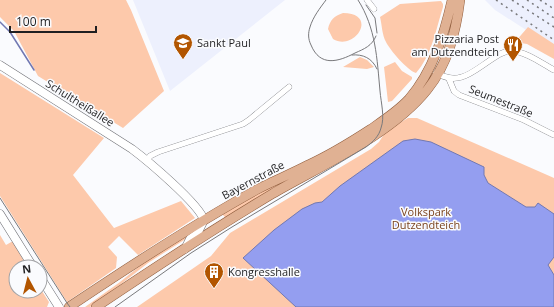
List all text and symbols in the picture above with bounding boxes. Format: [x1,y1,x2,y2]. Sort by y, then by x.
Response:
scale bar [10,8,96,34]
text: 100 m [16,13,51,30]
place label: Pizzaria Post am Dutzendteich [411,31,499,59]
school or university icon: Sankt Paul [172,32,194,60]
restaurant icon: Pizzaria Post am Dutzendteich [502,34,524,62]
place label: Sankt Paul [197,35,251,50]
street label: Schultheißallee [43,76,117,130]
street label: Seumestraße [467,81,536,120]
street label: Bayernstraße [219,157,287,202]
park label: Volkspark Dutzendteich [392,204,460,232]
north arrow [8,259,48,299]
text: N [21,261,32,277]
building icon: Kongresshalle [203,261,225,289]
place label: Kongresshalle [228,264,300,279]

